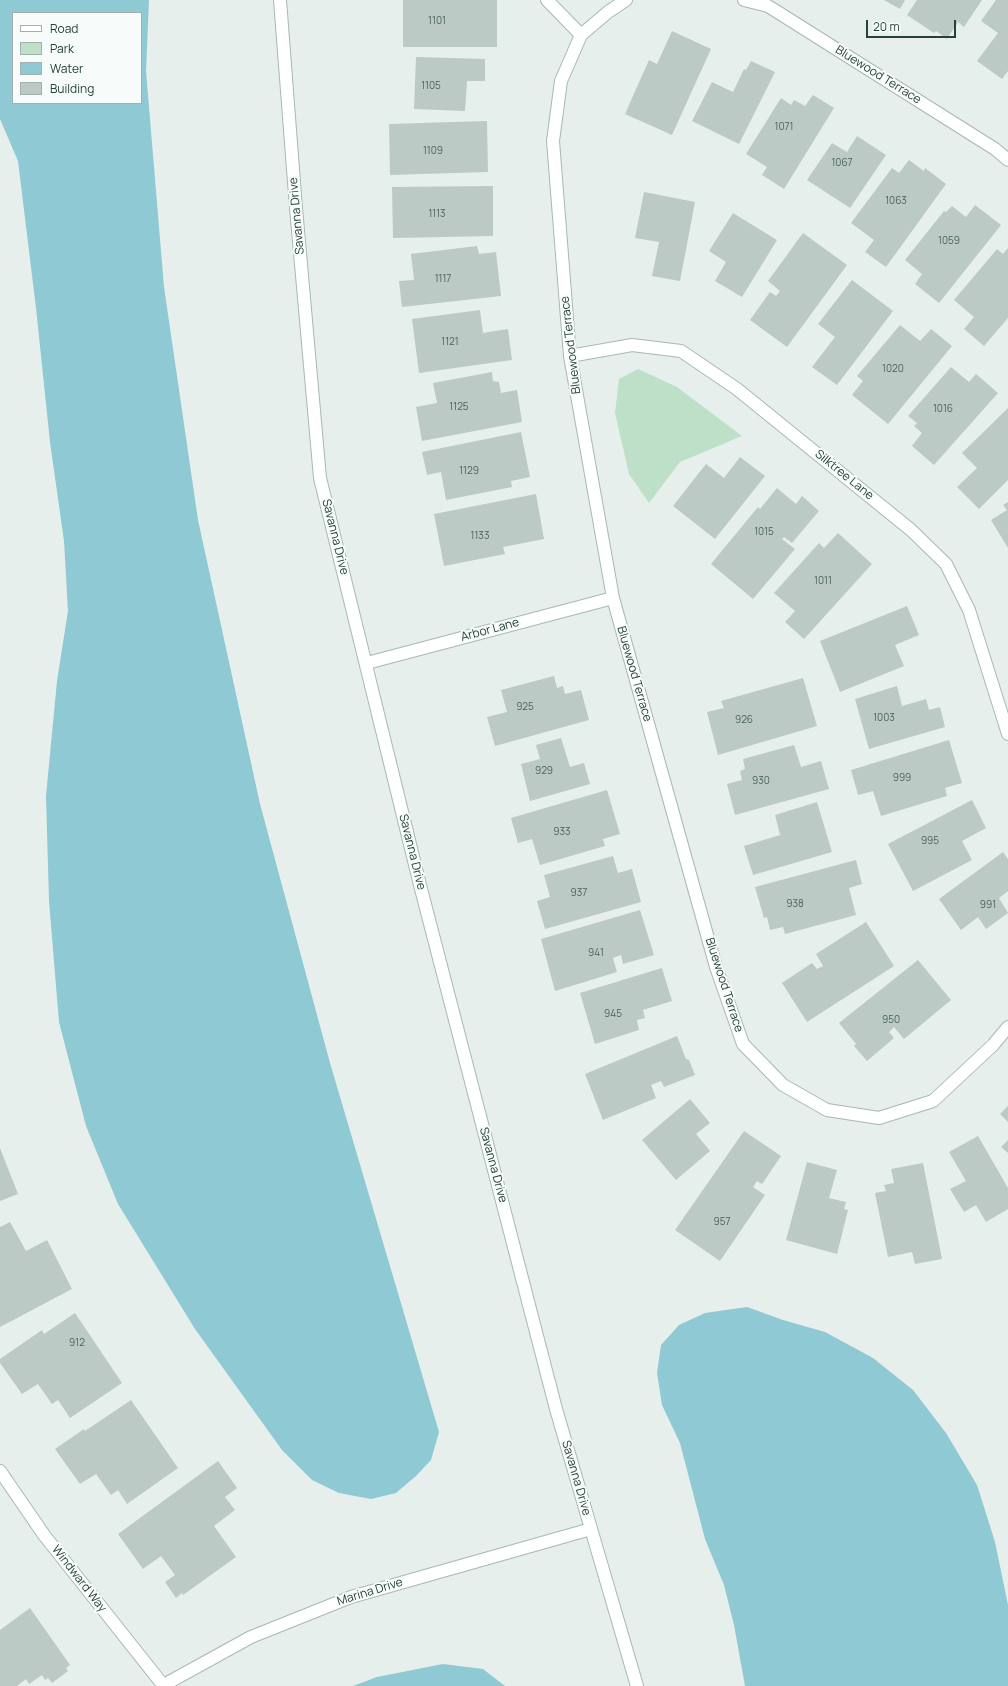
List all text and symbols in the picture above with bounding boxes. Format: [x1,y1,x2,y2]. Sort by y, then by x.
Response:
legend [12,12,142,104]
scale bar [868,12,958,38]
house number: 1101 [428,15,446,27]
text: 20 m [873,18,900,35]
text: Road [50,20,78,37]
text: Park [50,40,74,57]
street label: Bluewood Terrace [832,43,924,107]
text: Water [50,60,83,77]
text: Building [50,80,94,97]
house number: 1105 [421,80,441,92]
house number: 1071 [775,121,793,133]
house number: 1109 [423,145,443,157]
house number: 1067 [831,157,853,169]
street label: Savanna Drive [286,177,308,255]
house number: 1063 [885,195,907,207]
house number: 1113 [428,208,446,220]
house number: 1059 [938,235,960,247]
house number: 1117 [435,273,451,285]
street label: Bluewood Terrace [558,295,584,395]
house number: 1121 [441,336,459,348]
house number: 1020 [882,363,904,375]
house number: 1125 [449,401,469,413]
house number: 1016 [933,403,953,415]
street label: Silktree Lane [812,447,876,503]
house number: 1129 [459,465,479,477]
street label: Savanna Drive [319,498,351,576]
house number: 1015 [754,526,774,538]
house number: 1133 [471,530,489,542]
house number: 1011 [814,575,832,587]
street label: Arbor Lane [459,615,521,645]
street label: Bluewood Terrace [614,625,654,723]
house number: 925 [516,701,534,713]
house number: 1003 [873,712,895,724]
house number: 926 [735,714,753,726]
house number: 929 [535,765,553,777]
house number: 999 [893,772,911,784]
house number: 930 [752,775,770,787]
street label: Savanna Drive [396,813,428,891]
house number: 933 [553,826,571,838]
house number: 995 [921,835,939,847]
house number: 937 [571,887,587,899]
house number: 938 [786,898,804,910]
house number: 991 [980,899,996,911]
street label: Bluewood Terrace [702,936,746,1034]
house number: 941 [588,947,604,959]
house number: 945 [604,1008,622,1020]
house number: 950 [882,1014,900,1026]
street label: Savanna Drive [476,1126,510,1204]
house number: 957 [714,1216,730,1228]
house number: 912 [69,1337,85,1349]
street label: Savanna Drive [558,1439,594,1517]
street label: Windward Way [49,1543,109,1615]
street label: Marina Drive [335,1575,405,1609]

